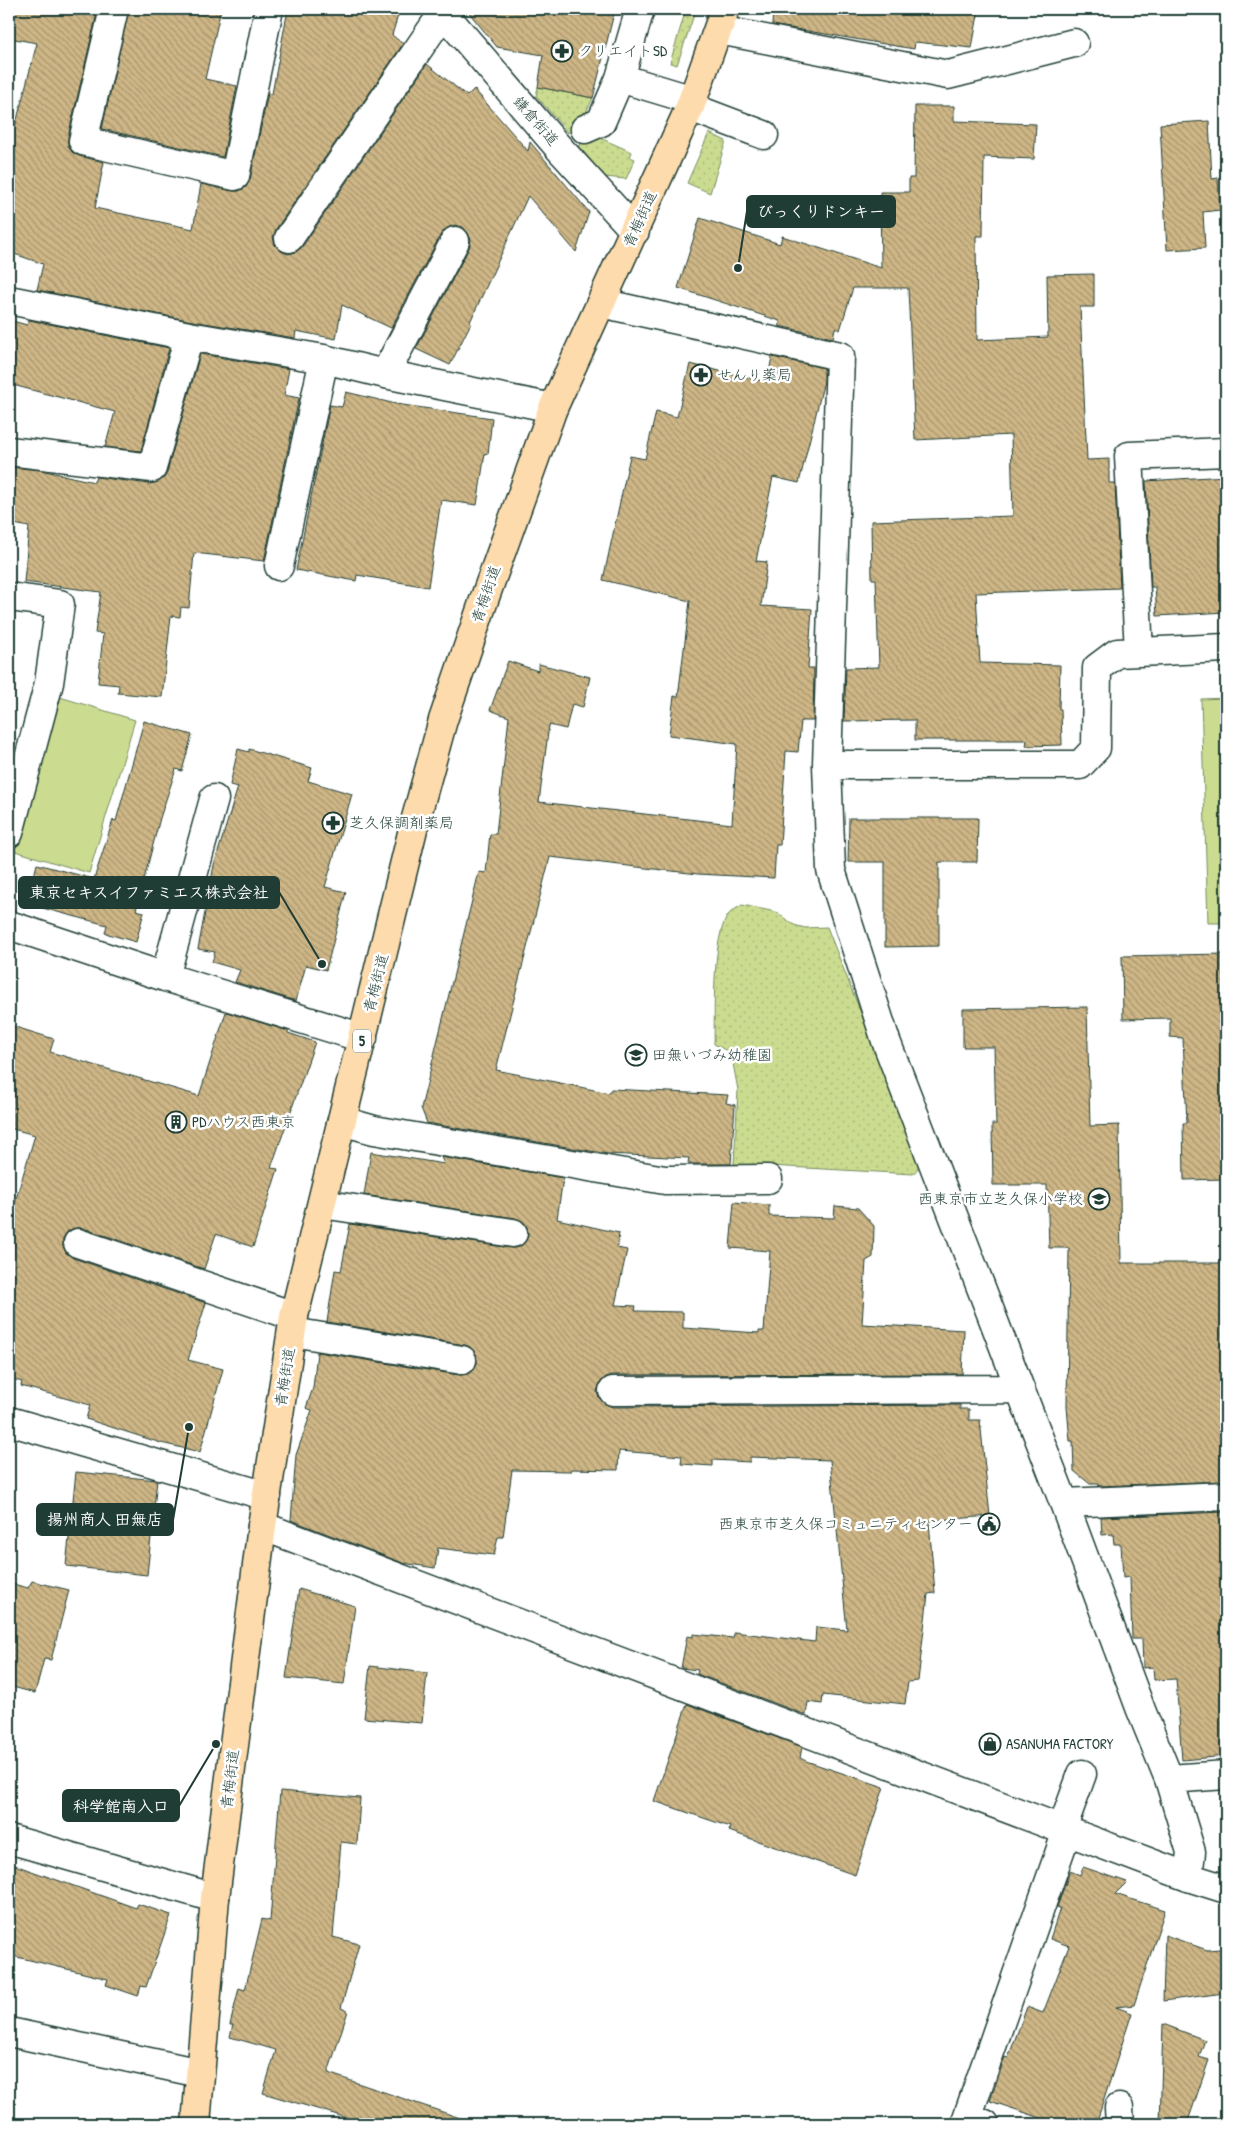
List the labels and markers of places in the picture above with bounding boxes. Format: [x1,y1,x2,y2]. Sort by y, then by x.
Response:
pharmacy icon: クリエイトSD [550,39,574,63]
place label: クリエイトSD [578,40,668,61]
callout: びっくりドンキー [747,196,895,227]
pharmacy icon: せんり薬局 [689,363,713,387]
place label: せんり薬局 [717,364,792,385]
pharmacy icon: 芝久保調剤薬局 [321,811,345,835]
place label: 芝久保調剤薬局 [349,812,454,833]
callout: 東京セキスイファミエス株式会社 [19,877,279,908]
school or university icon: 田無いづみ幼稚園 [624,1043,648,1067]
place label: 田無いづみ幼稚園 [652,1044,772,1065]
building icon: PDハウス西東京 [164,1110,188,1134]
place label: PDハウス西東京 [192,1111,295,1132]
school or university icon: 西東京市立芝久保小学校 [1087,1187,1111,1211]
place label: 西東京市立芝久保小学校 [918,1188,1083,1209]
callout: 揚州商人 田無店 [37,1504,173,1535]
public building icon: 西東京市芝久保コミュニティセンター [977,1512,1001,1536]
place label: 西東京市芝久保コミュニティセンター [719,1513,973,1534]
shop icon: ASANUMA FACTORY [978,1732,1002,1756]
place label: ASANUMA FACTORY [1006,1733,1114,1754]
callout: 科学館南入口 [63,1790,179,1821]

